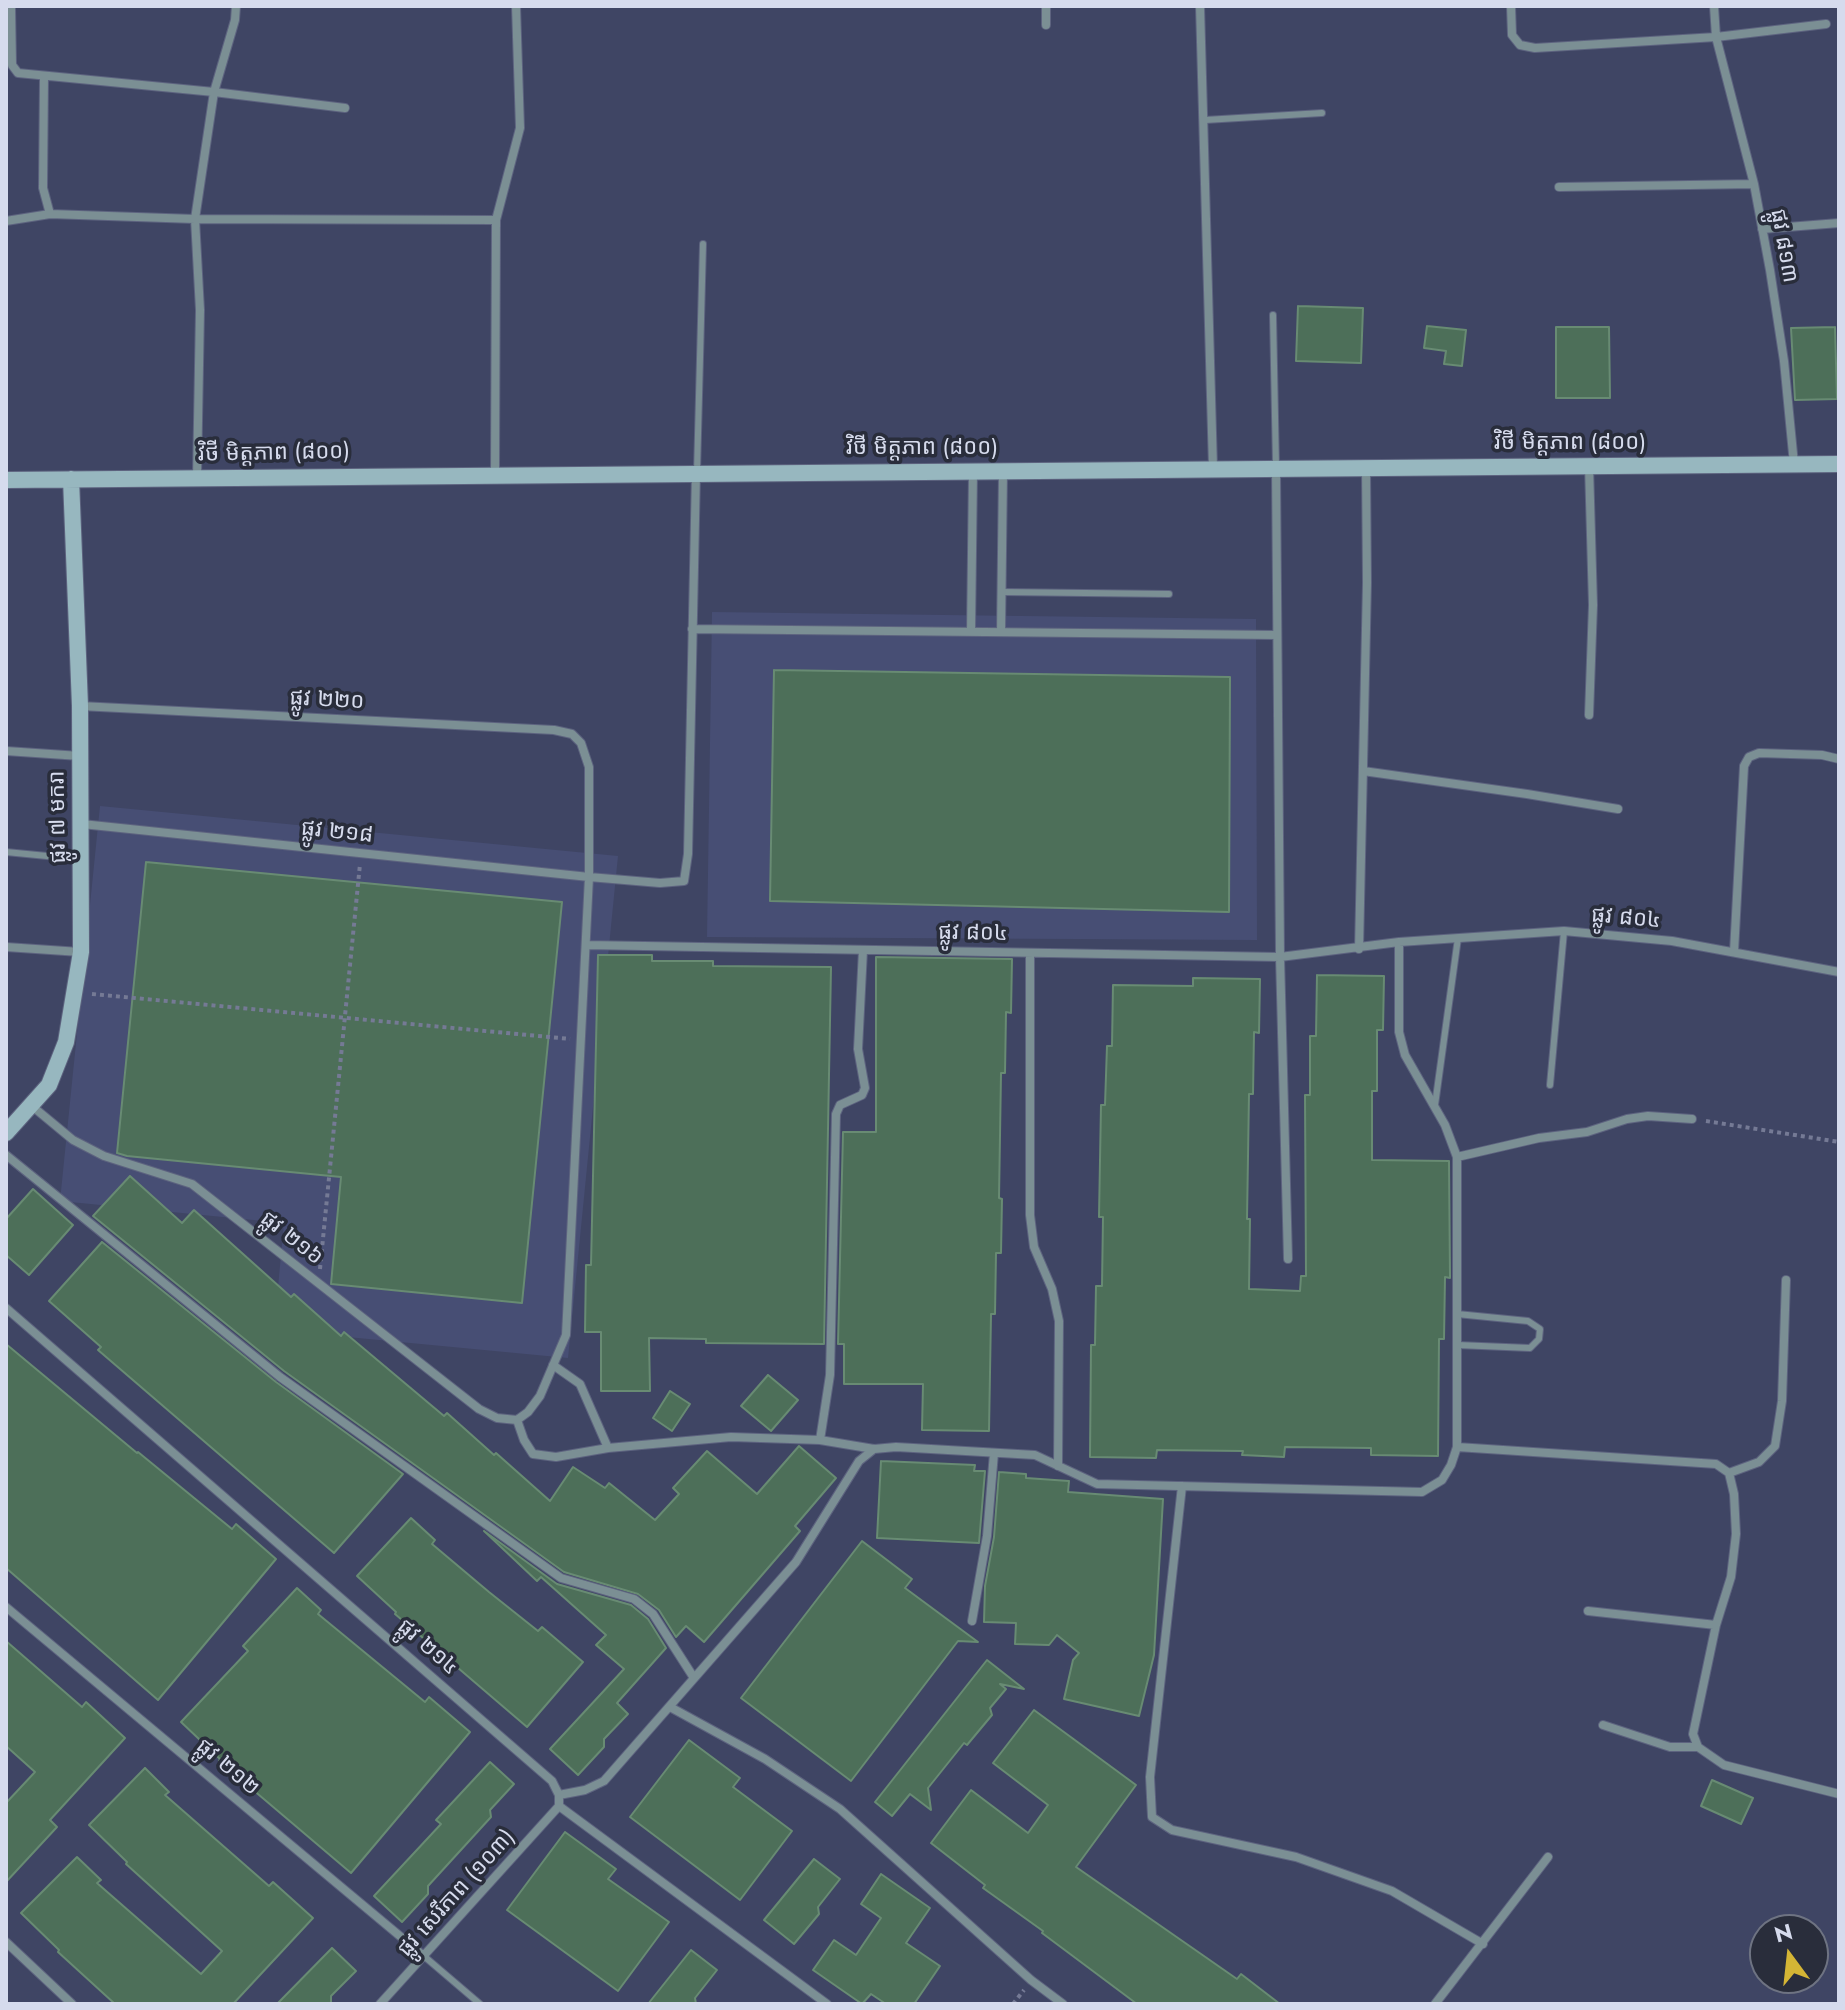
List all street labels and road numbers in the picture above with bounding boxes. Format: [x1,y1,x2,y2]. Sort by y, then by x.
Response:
street label: ផ្លូវ ៨១៣ [1764,207,1802,285]
street label: វិថី មិត្តភាព (៨០០) [1494,431,1646,457]
street label: វិថី មិត្តភាព (៨០០) [846,436,998,462]
street label: វិថី មិត្តភាព (៨០០) [198,439,350,469]
street label: ផ្លូវ ២២០ [289,686,365,716]
street label: ផ្លូវ ៧ មករា [45,770,73,864]
street label: ផ្លូវ ២១៨ [300,816,374,850]
street label: ផ្លូវ ៨០៤ [1590,903,1662,935]
street label: ផ្លូវ ៨០៤ [938,920,1008,948]
street label: ផ្លូវ ២១៦ [254,1206,328,1272]
street label: ផ្លូវ ២១៤ [391,1614,463,1682]
street label: ផ្លូវ ២១២ [190,1734,264,1802]
street label: ផ្លូវ សេរីភាព (១០៣) [393,1825,521,1963]

